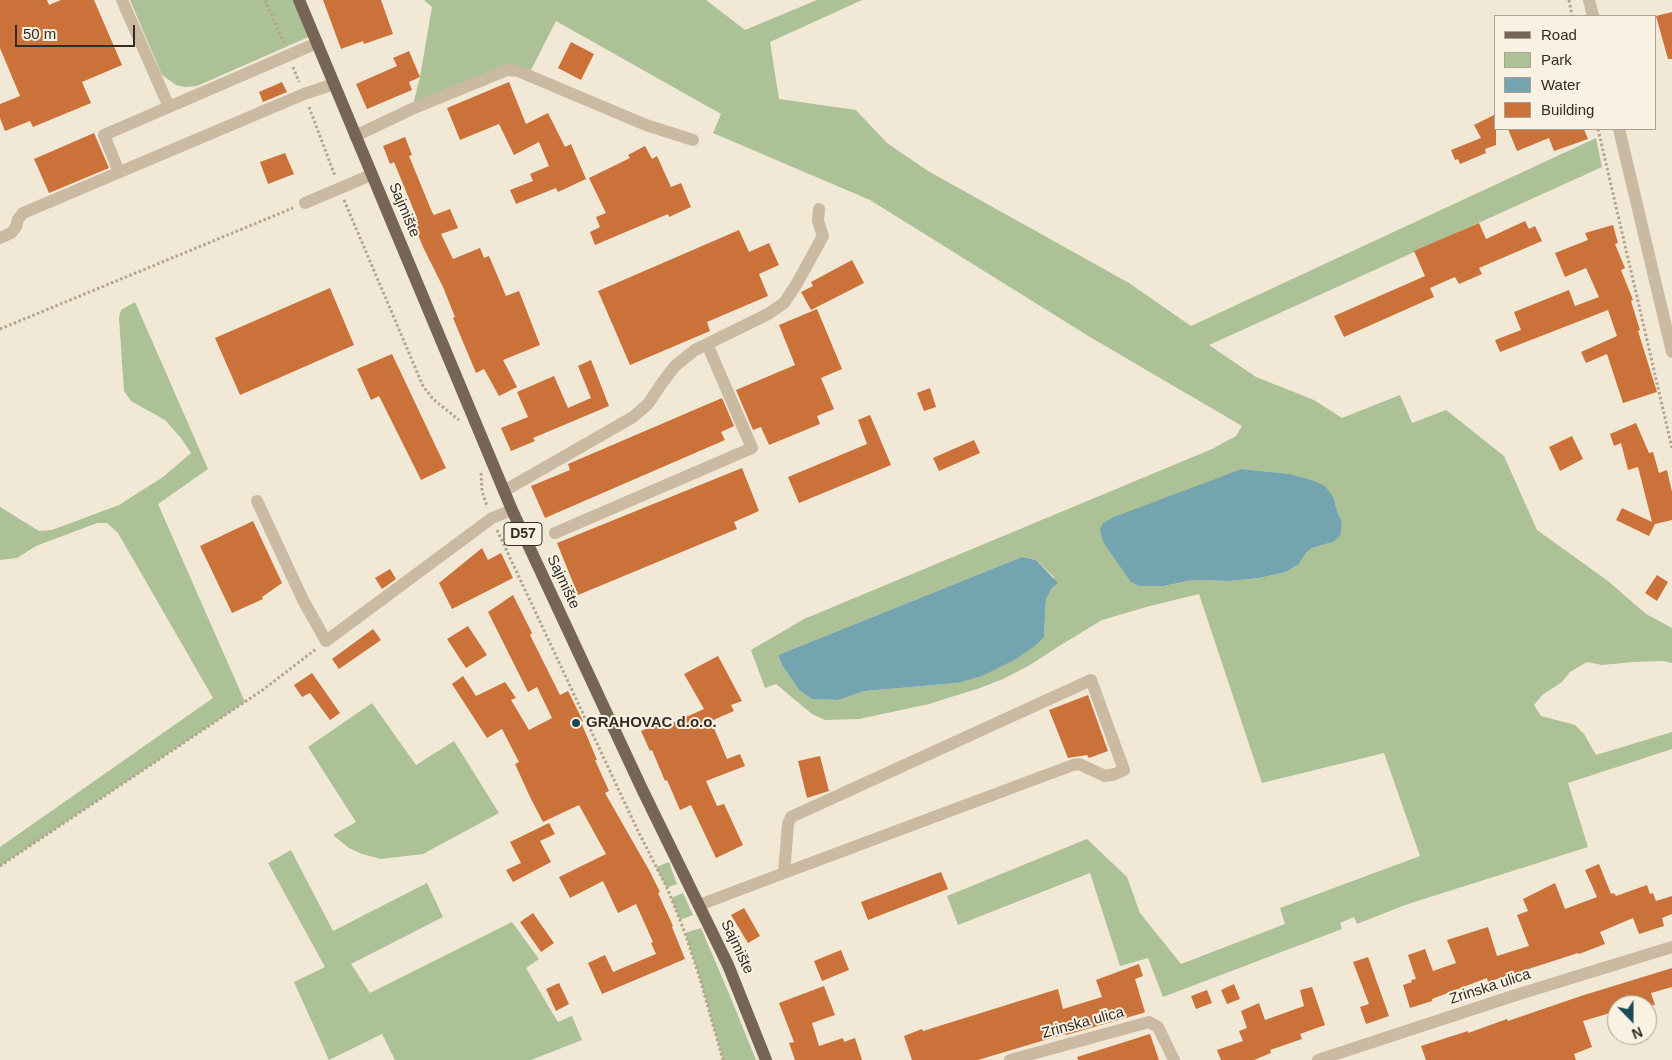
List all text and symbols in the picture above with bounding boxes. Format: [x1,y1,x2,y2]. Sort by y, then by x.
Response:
scale bar [18,15,138,47]
legend [1494,15,1657,130]
text: 50 m [23,25,56,42]
text: Road [1541,26,1577,43]
text: Park [1541,51,1572,68]
text: Water [1541,76,1580,93]
text: Building [1541,101,1594,118]
street label: Sajmište [384,180,424,240]
road number: D57 [504,522,542,546]
street label: Sajmište [543,552,583,612]
place label: GRAHOVAC d.o.o. [586,714,717,732]
marker: GRAHOVAC d.o.o. [570,717,582,729]
street label: Sajmište [717,917,757,977]
street label: Zrinska ulica [1447,965,1533,1009]
north arrow [1607,995,1657,1045]
street label: Zrinska ulica [1040,1003,1126,1043]
text: N [1630,1024,1645,1042]

